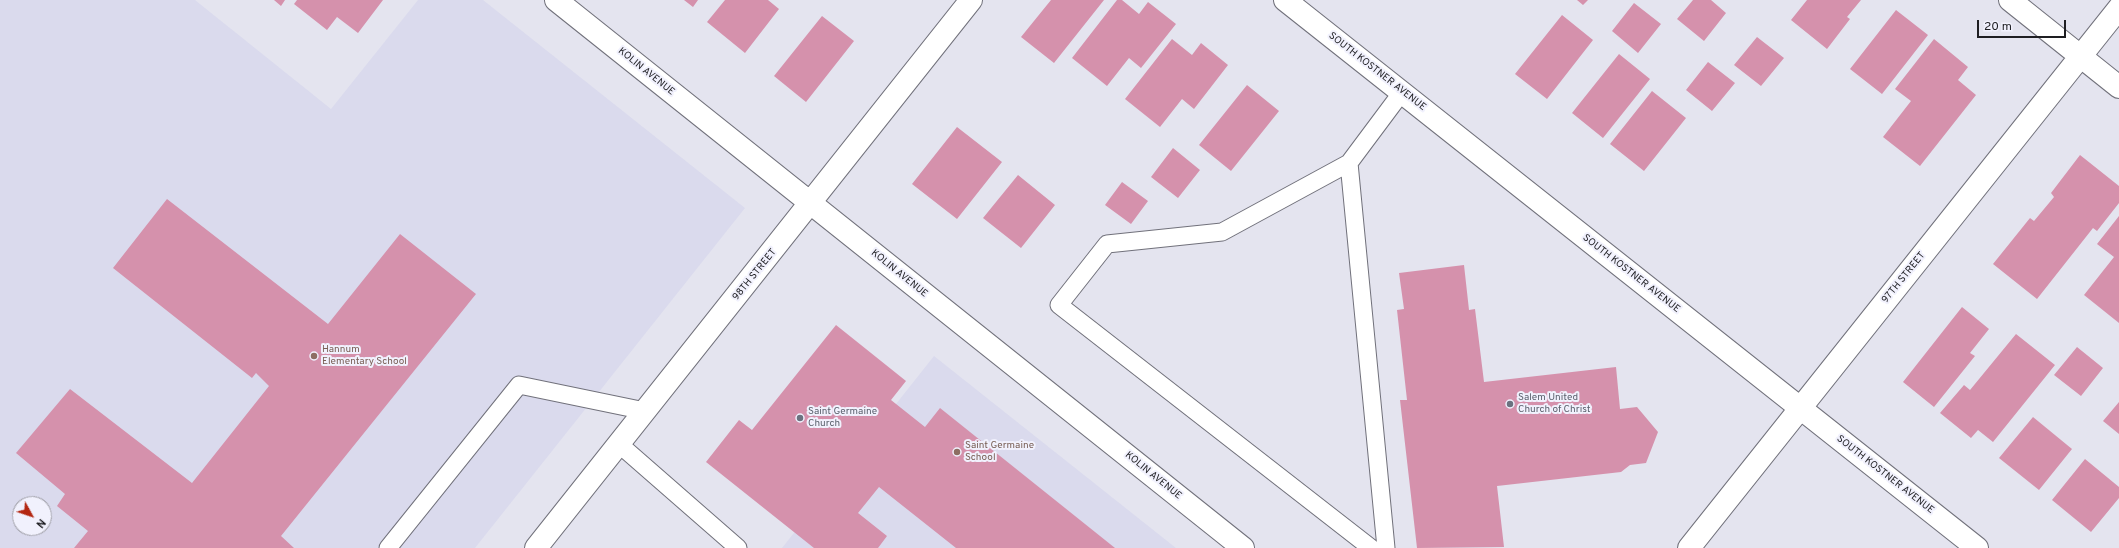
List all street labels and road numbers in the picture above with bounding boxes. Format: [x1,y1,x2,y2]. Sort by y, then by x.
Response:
street label: SOUTH KOSTNER AVENUE [1326,30,1428,114]
street label: KOLIN AVENUE [615,46,677,98]
street label: SOUTH KOSTNER AVENUE [1580,232,1682,316]
street label: 98TH STREET [731,247,779,303]
street label: KOLIN AVENUE [868,248,930,300]
street label: 97TH STREET [1880,250,1928,306]
street label: SOUTH KOSTNER AVENUE [1834,433,1936,517]
street label: KOLIN AVENUE [1122,450,1184,502]

